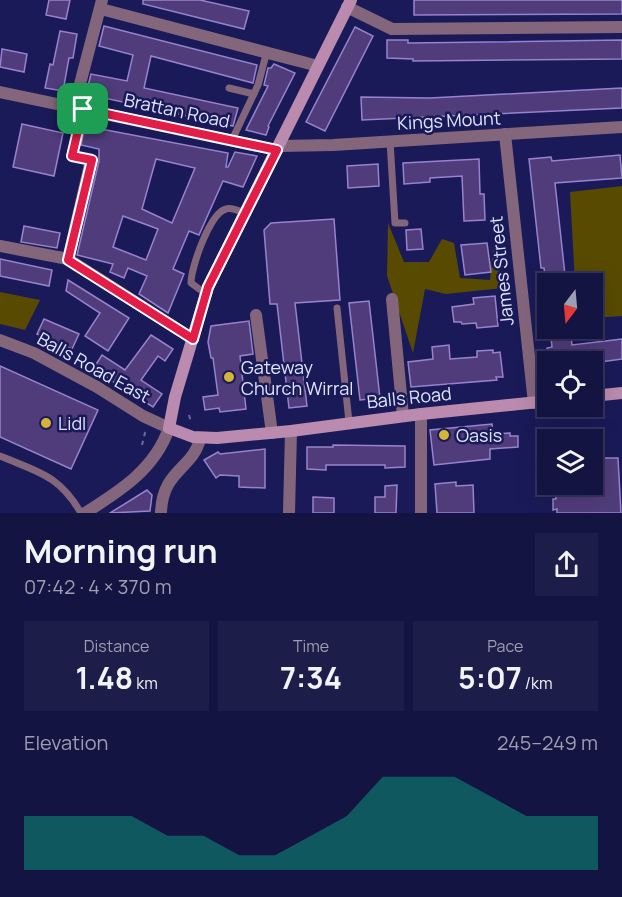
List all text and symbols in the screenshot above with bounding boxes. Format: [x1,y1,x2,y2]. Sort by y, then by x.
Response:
pin [57,83,108,134]
street label: Brattan Road [122,87,232,133]
icon: arrive [66,92,99,125]
street label: Kings Mount [397,105,501,135]
street label: James Street [483,215,519,327]
north arrow [537,273,603,339]
map controls [537,273,603,495]
street label: Balls Road East [33,326,155,408]
button: locate [537,351,603,417]
place label: Gateway Church Wirral [241,355,353,400]
marker: Gateway Church Wirral [222,370,236,384]
street label: Balls Road [365,381,453,413]
place label: Lidl [58,411,86,435]
marker: Lidl [39,416,53,430]
place label: Oasis [456,423,502,447]
marker: Oasis [437,428,451,442]
button: layers [537,429,603,495]
text: Morning run [24,528,218,573]
button: share [535,533,598,596]
text: 07:42 · 4 × 370 m [24,573,172,600]
text: Distance [84,635,149,657]
text: Time [293,635,329,657]
text: Pace [487,635,523,657]
text: 1.48 [75,657,133,698]
text: 7:34 [280,657,342,698]
text: 5:07 [458,657,522,698]
text: km [133,672,158,694]
text: /km [522,672,553,694]
text: Elevation [24,729,108,756]
text: 245–249 m [497,729,598,756]

